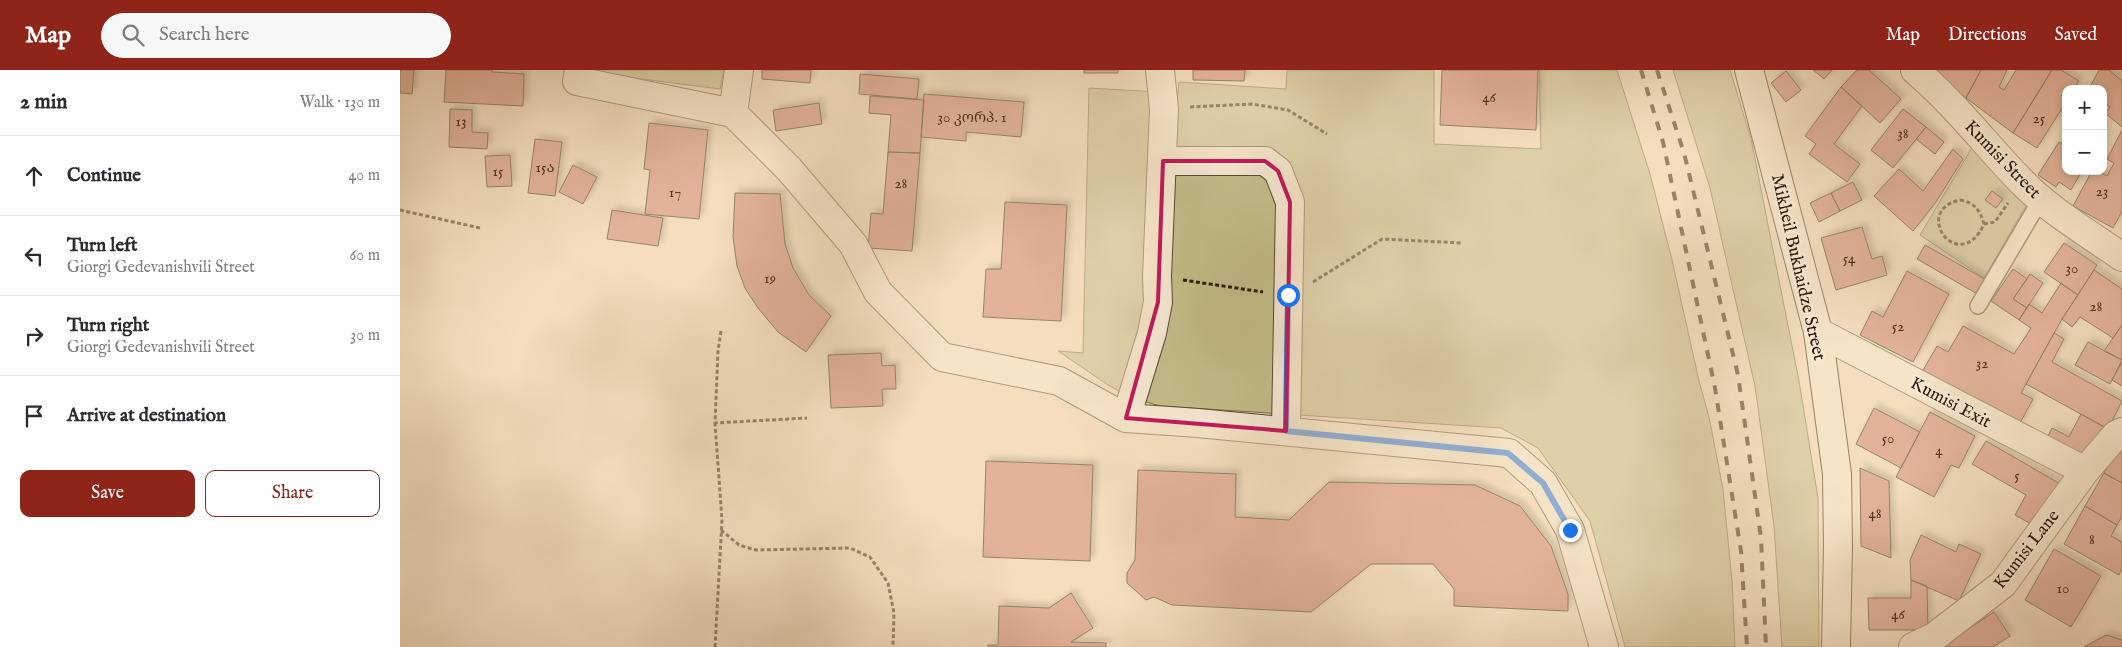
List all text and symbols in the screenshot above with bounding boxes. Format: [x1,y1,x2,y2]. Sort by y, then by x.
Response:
search box [101,13,451,58]
text: Map [25,20,71,51]
icon: search [119,21,147,49]
text: Search here [159,23,250,47]
text: Map [1886,24,1920,47]
text: Directions [1948,24,2026,47]
text: Saved [2054,24,2097,47]
map controls [2062,85,2107,175]
button: + [2062,85,2107,130]
house number: 46 [1482,88,1497,107]
text: 2 min [20,89,67,116]
text: Walk · 130 m [300,93,380,113]
house number: 30 კორპ. 1 [937,108,1007,127]
house number: 25 [2033,109,2046,128]
house number: 13 [455,112,467,131]
street label: Kumisi Street [1959,116,2045,204]
house number: 38 [1897,124,1909,143]
button: − [2062,130,2107,175]
house number: 15ა [535,158,555,177]
icon: ahead [20,162,48,190]
house number: 15 [492,162,504,181]
text: Continue [67,164,141,188]
text: 40 m [348,166,380,186]
street label: Mikheil Bukhaidze Street [1765,172,1830,363]
house number: 28 [895,174,908,193]
house number: 23 [2096,182,2108,201]
house number: 17 [669,183,681,202]
text: Turn left [67,234,138,258]
icon: left [20,242,48,270]
text: 60 m [350,246,380,266]
house number: 54 [1843,249,1856,268]
text: Giorgi Gedevanishvili Street [67,258,255,278]
house number: 30 [2066,259,2078,278]
house number: 19 [764,269,776,288]
route start [1277,284,1300,307]
house number: 28 [2090,297,2103,316]
text: Turn right [67,314,149,338]
house number: 52 [1892,317,1904,336]
icon: right [20,322,48,350]
text: 30 m [350,326,380,346]
text: Giorgi Gedevanishvili Street [67,338,255,358]
house number: 32 [1976,354,1988,373]
street label: Kumisi Exit [1906,372,1995,434]
icon: arrive [20,402,48,430]
text: Arrive at destination [67,404,226,428]
house number: 50 [1882,429,1894,448]
house number: 4 [1935,441,1943,460]
house number: 5 [2014,466,2020,485]
button: Save [20,470,195,517]
button: Share [205,470,380,517]
house number: 48 [1868,504,1882,523]
street label: Kumisi Lane [1989,506,2065,594]
route end [1559,519,1582,542]
house number: 8 [2089,530,2095,549]
house number: 10 [2057,579,2069,598]
house number: 46 [1891,605,1906,624]

